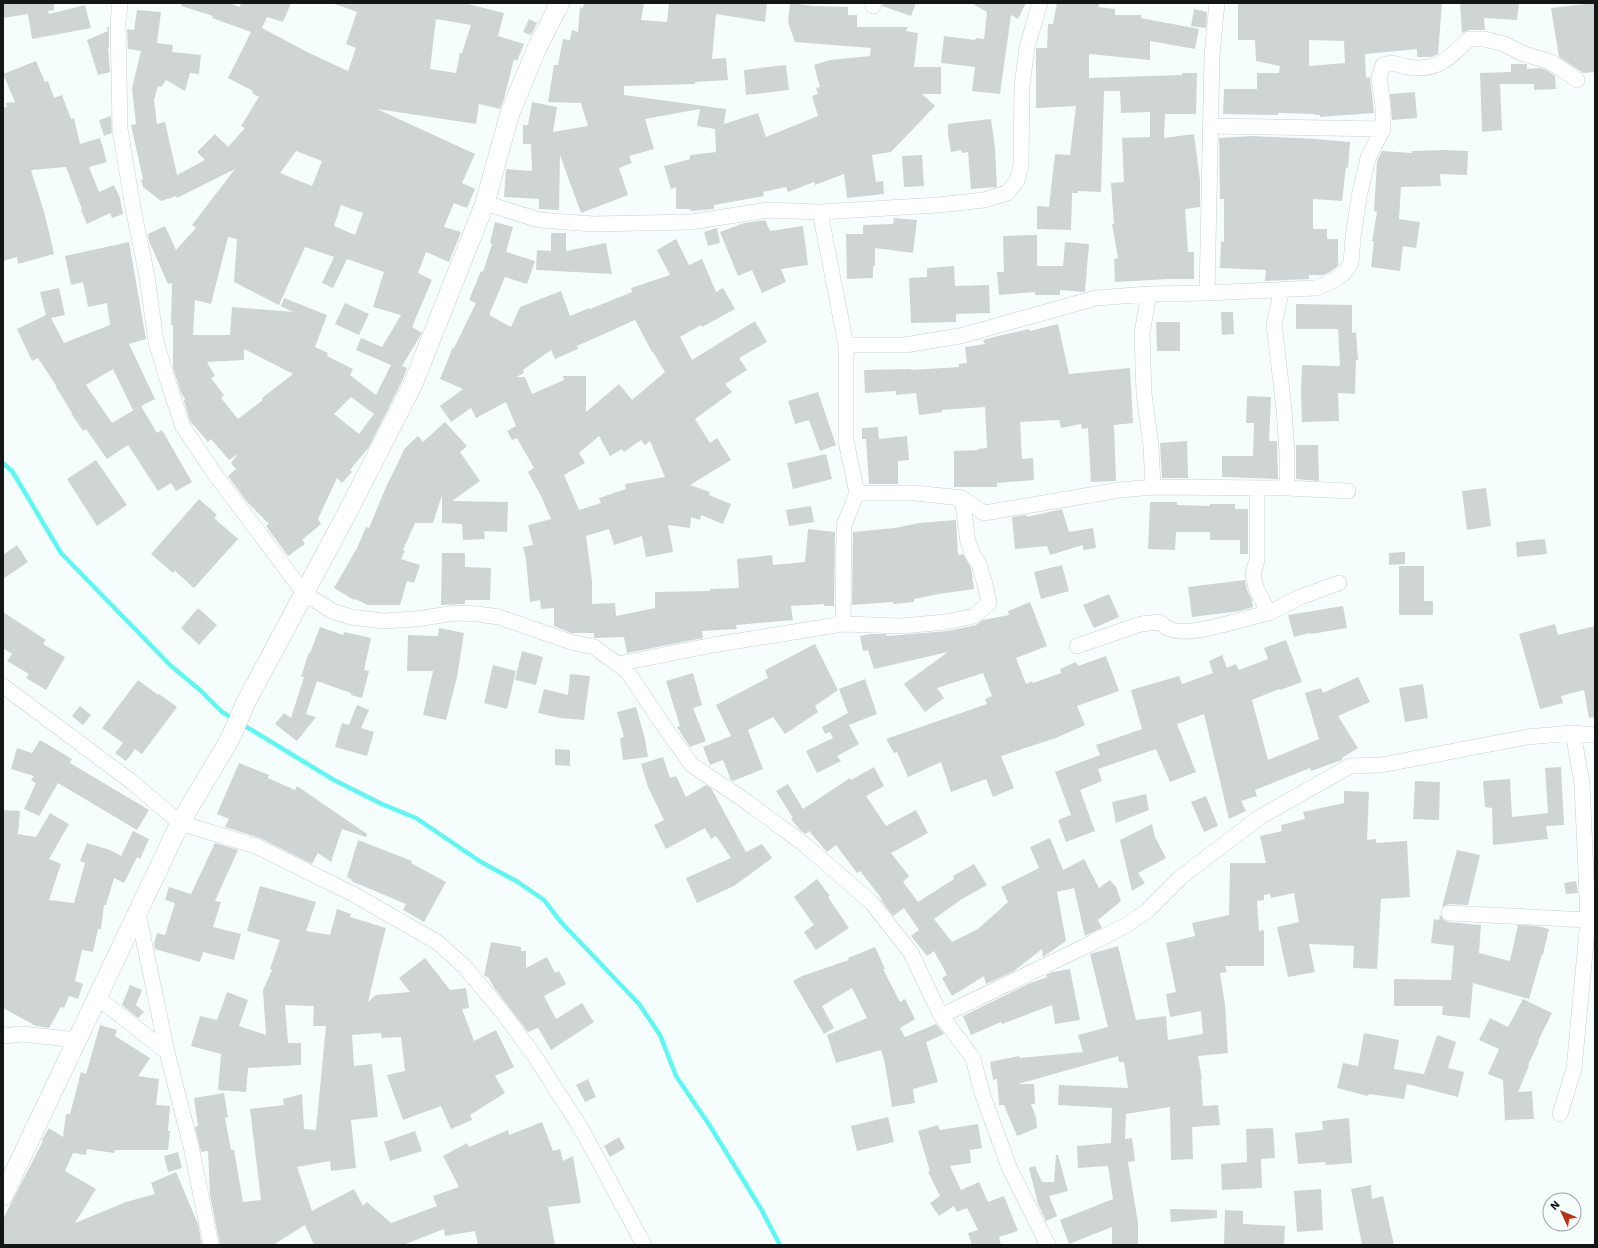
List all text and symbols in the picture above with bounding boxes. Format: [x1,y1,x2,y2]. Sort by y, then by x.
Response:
north arrow [1542,1192,1582,1232]
text: N [1548,1198,1563,1213]

